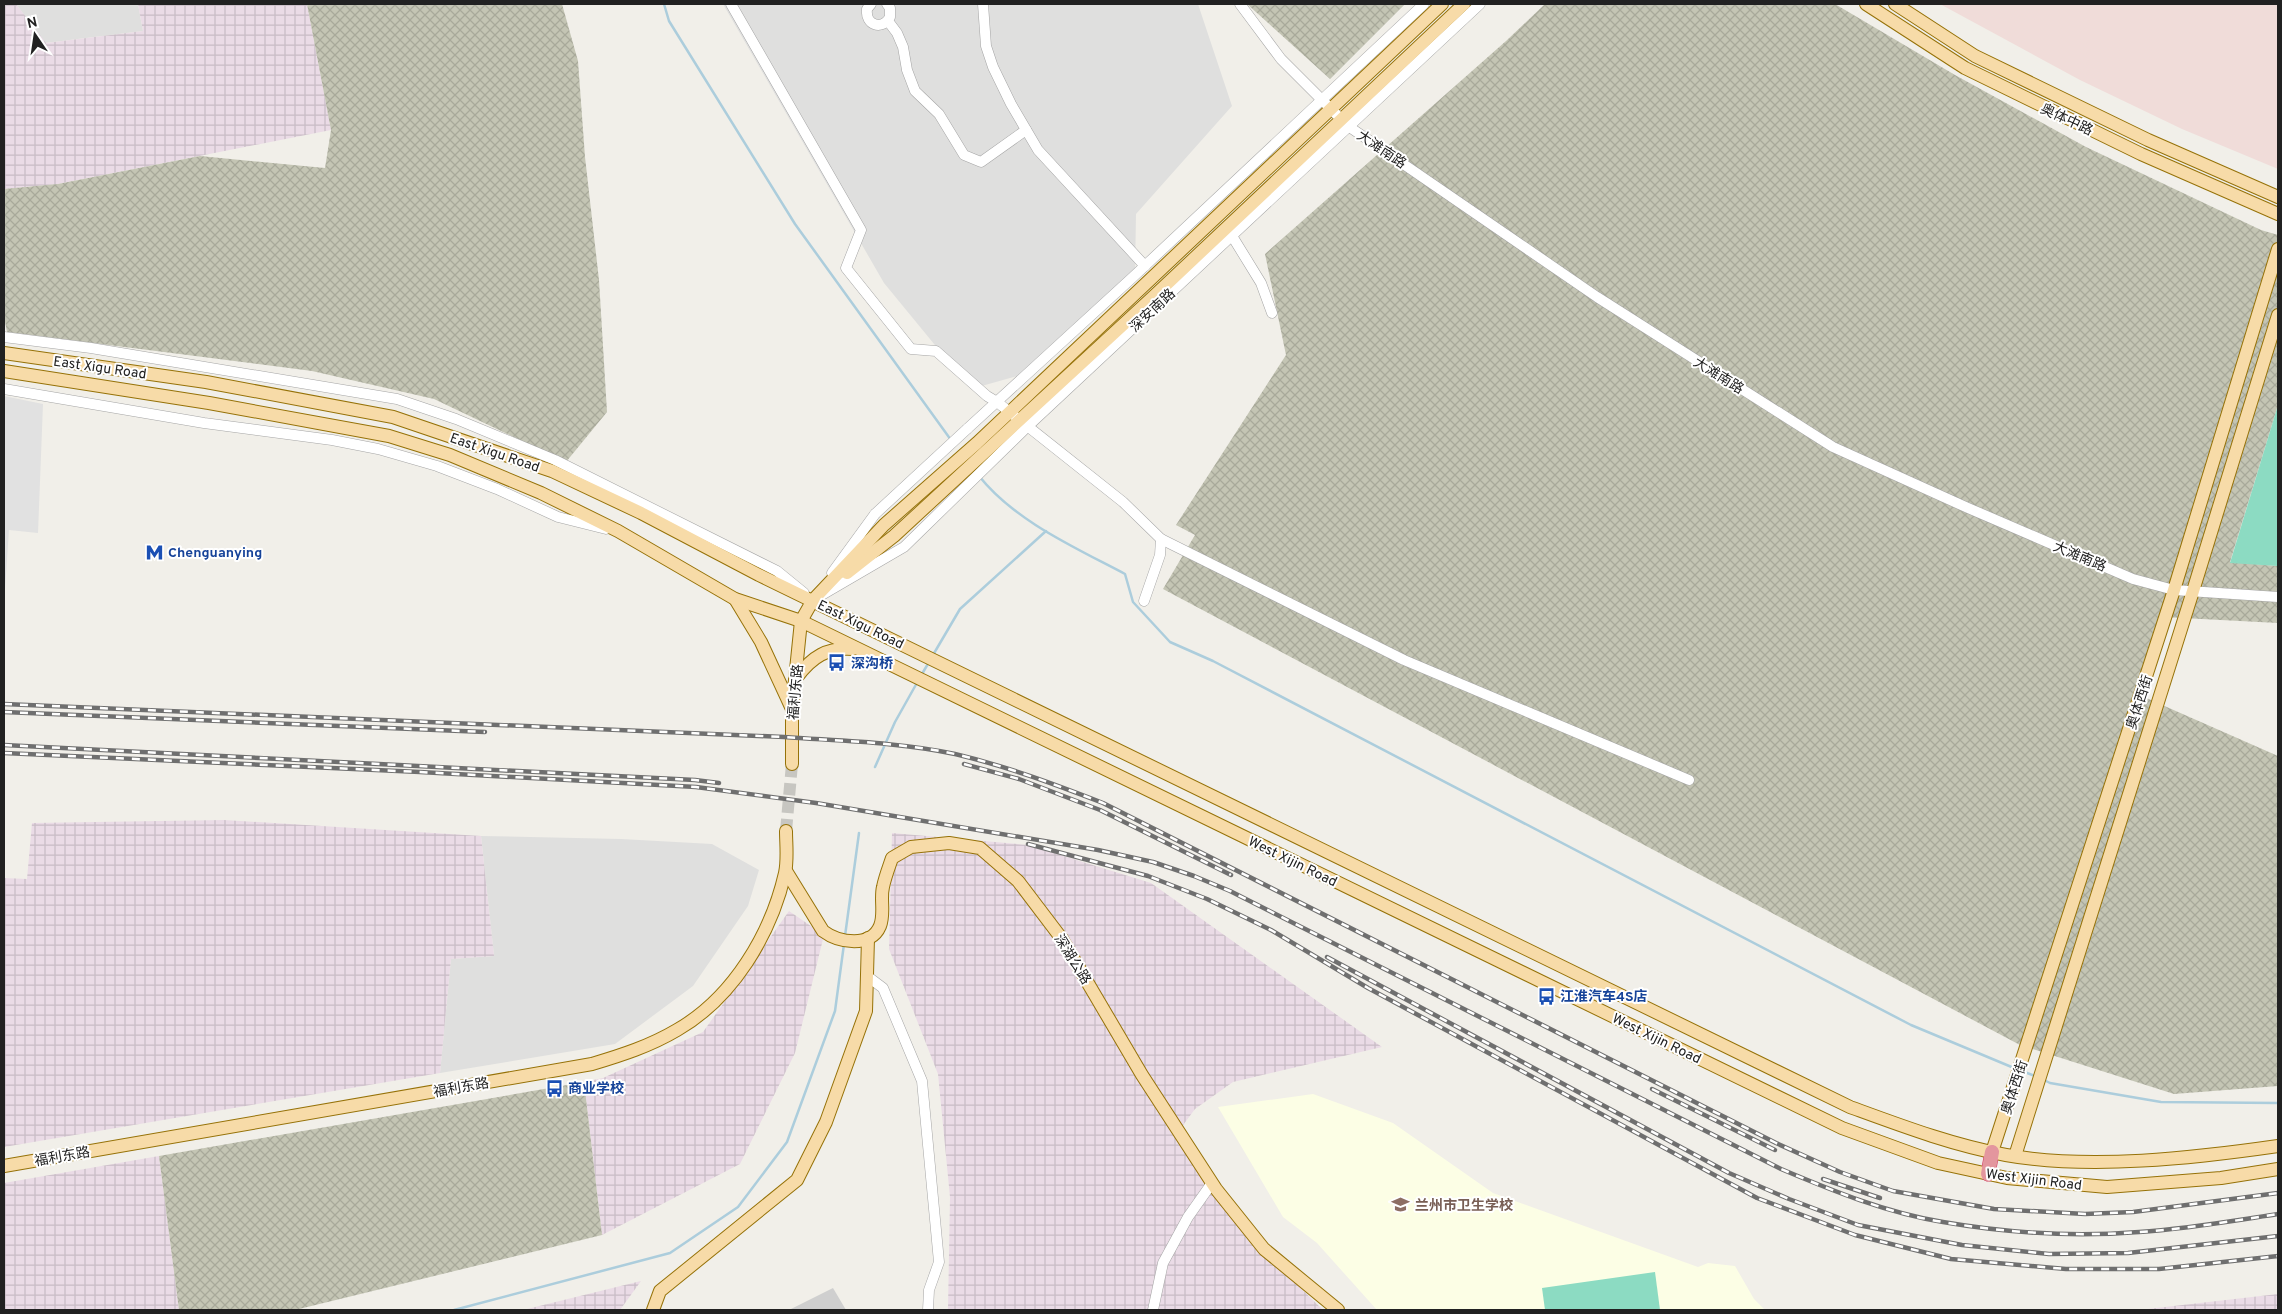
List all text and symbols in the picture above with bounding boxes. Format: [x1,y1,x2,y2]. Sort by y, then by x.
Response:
north arrow [10,10,60,60]
text: N [26,14,39,33]
street label: 奥体中路 [2037,100,2096,140]
street label: 大滩南路 [1353,128,1409,173]
street label: 深安南路 [1127,286,1179,336]
street label: East Xigu Road [52,354,147,383]
street label: 大滩南路 [1690,354,1746,398]
street label: East Xigu Road [447,430,542,477]
street label: 大滩南路 [2050,539,2109,576]
metro station icon: Chenguanying [144,542,164,562]
place label: Chenguanying [168,545,262,562]
street label: East Xigu Road [814,597,906,654]
bus stop icon: 深沟桥 [827,653,847,673]
place label: 深沟桥 [851,656,893,673]
street label: 福利东路 [786,663,807,721]
street label: 奥体西街 [2123,673,2157,732]
street label: West Xijin Road [1245,834,1340,891]
street label: 深湖公路 [1050,932,1094,988]
bus stop icon: 江淮汽车4S店 [1536,986,1556,1006]
place label: 江淮汽车4S店 [1560,988,1648,1006]
street label: West Xijin Road [1609,1011,1704,1068]
street label: 奥体西街 [1998,1058,2032,1117]
street label: 福利东路 [432,1075,490,1102]
bus stop icon: 商业学校 [544,1078,564,1098]
place label: 商业学校 [568,1080,624,1098]
street label: 福利东路 [33,1144,91,1171]
street label: West Xijin Road [1985,1166,2083,1195]
school or university icon: 兰州市卫生学校 [1391,1195,1411,1215]
place label: 兰州市卫生学校 [1415,1197,1513,1215]

